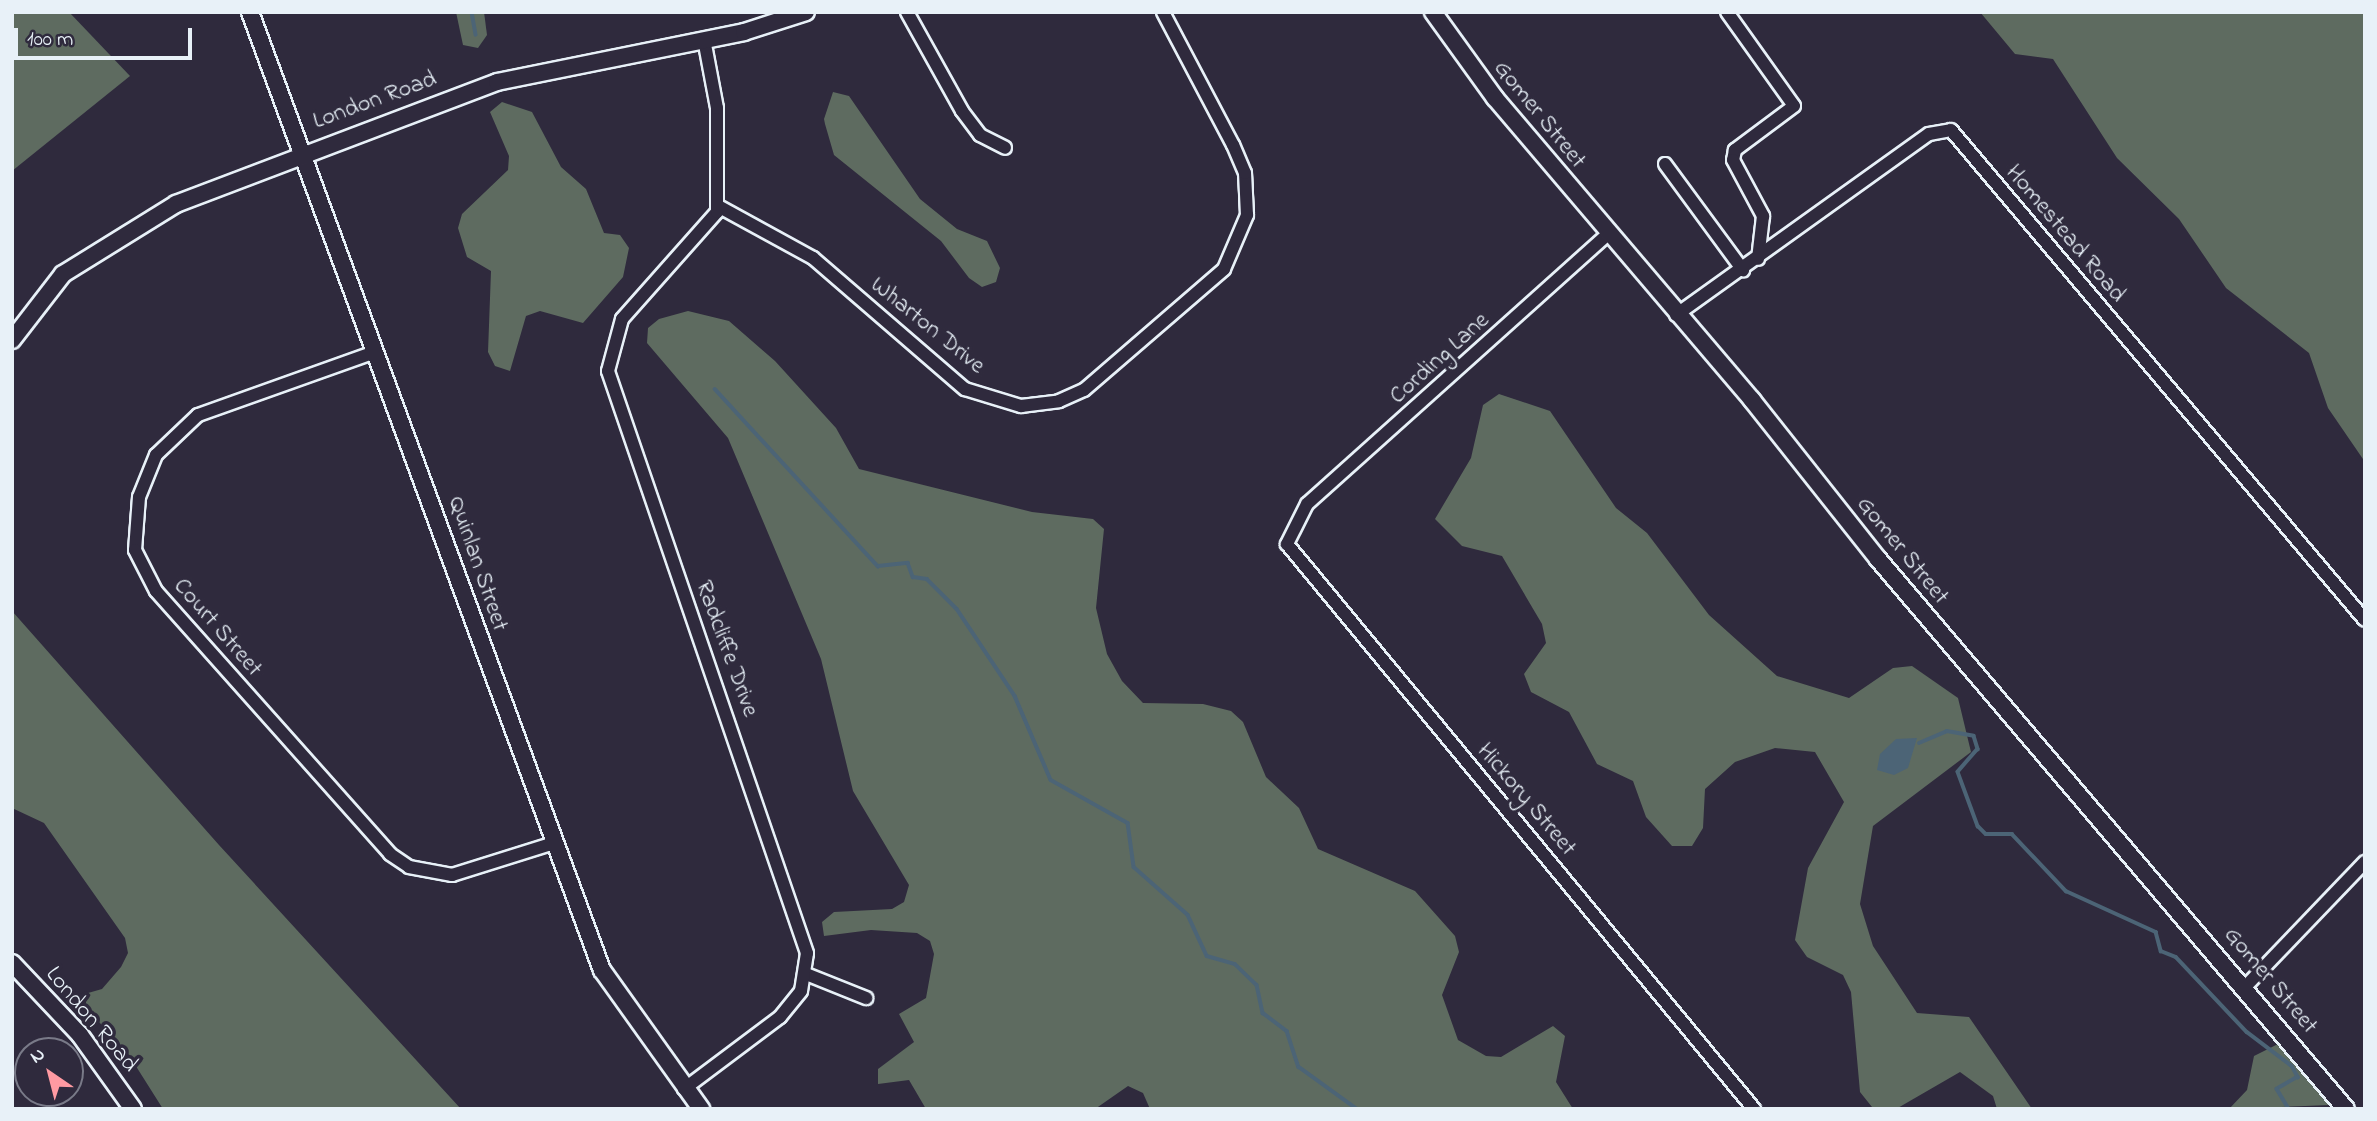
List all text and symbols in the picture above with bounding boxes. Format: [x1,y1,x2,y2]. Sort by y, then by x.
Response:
scale bar [18,14,196,58]
text: 100 m [27,25,73,55]
street label: Gomer Street [1487,55,1591,175]
street label: London Road [309,65,441,137]
street label: Homestead Road [1999,159,2131,309]
street label: Wharton Drive [864,271,990,381]
street label: Cording Lane [1384,307,1496,411]
street label: Gomer Street [1850,491,1954,611]
street label: Quinlan Street [441,493,513,635]
street label: Court Street [166,573,268,683]
street label: Radcliffe Drive [688,577,764,721]
street label: Hickory Street [1470,737,1582,863]
street label: Gomer Street [2217,922,2323,1040]
street label: London Road [38,961,144,1079]
north arrow [14,1037,84,1107]
text: N [25,1041,51,1071]

